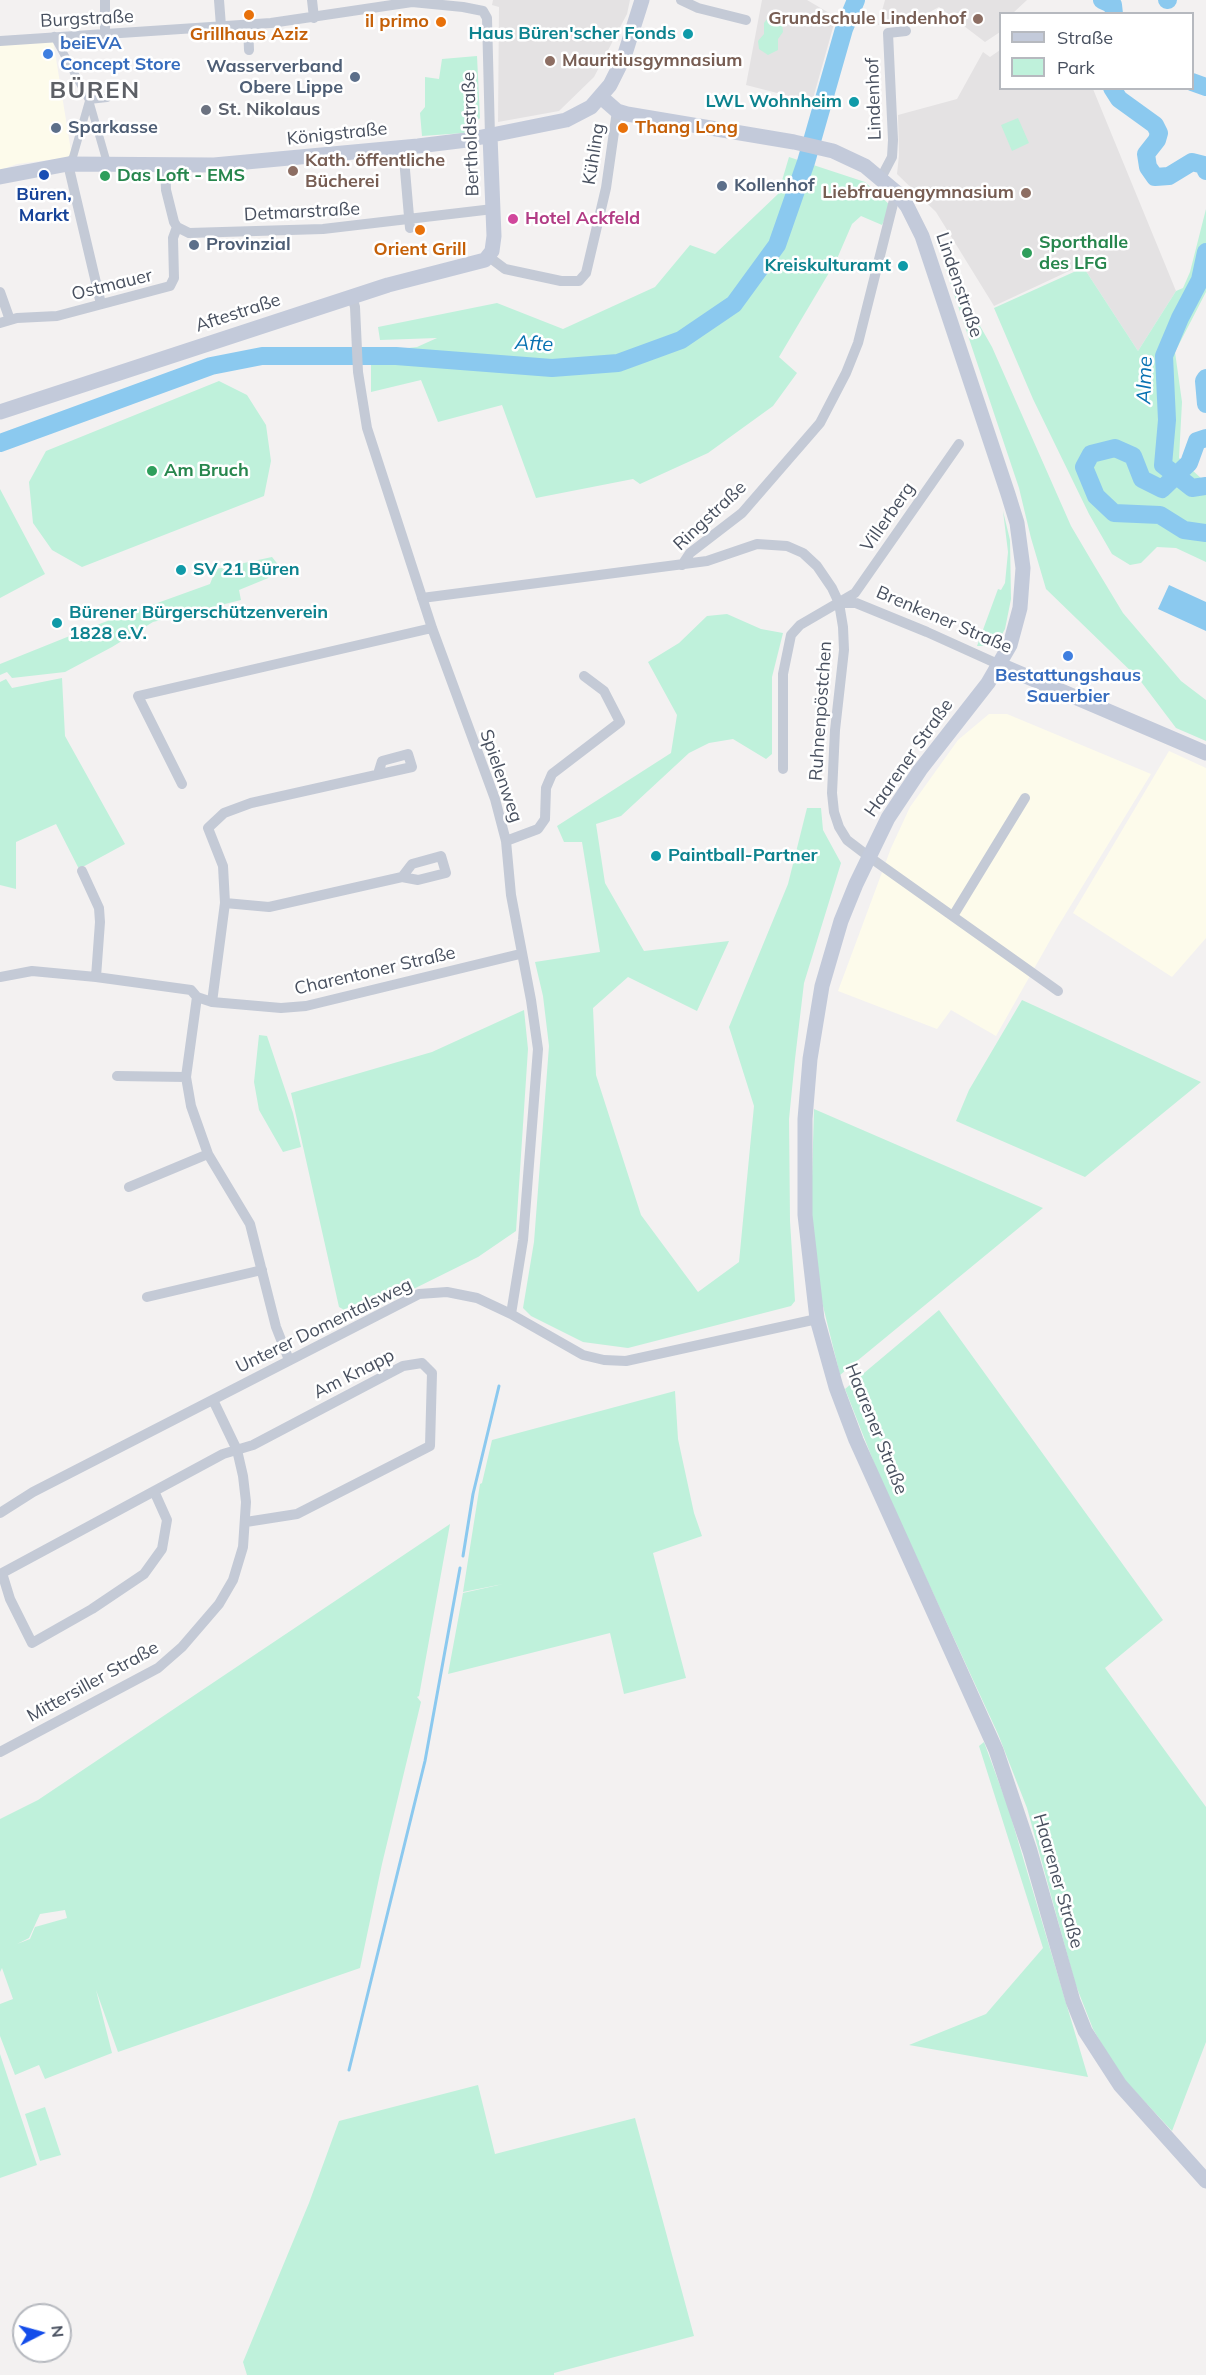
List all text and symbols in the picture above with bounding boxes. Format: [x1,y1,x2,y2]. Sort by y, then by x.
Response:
street label: Burgstraße [40,6,134,32]
marker: Grillhaus Aziz [242,8,256,22]
place label: Grundschule Lindenhof [768,8,966,30]
place label: il primo [365,11,429,33]
marker: Grundschule Lindenhof [971,12,985,26]
legend [999,12,1194,90]
marker: il primo [434,15,448,29]
place label: Haus Büren'scher Fonds [469,23,676,45]
place label: Grillhaus Aziz [190,24,308,46]
text: Straße [1057,26,1113,49]
marker: Haus Büren'scher Fonds [681,27,695,41]
place label: beiEVA Concept Store [60,33,180,76]
marker: beiEVA Concept Store [41,47,55,61]
place label: Mauritiusgymnasium [562,50,742,72]
marker: Mauritiusgymnasium [543,54,557,68]
place label: Wasserverband Obere Lippe [206,56,343,98]
text: Park [1057,56,1095,79]
street label: Lindenhof [862,57,886,141]
marker: Wasserverband Obere Lippe [348,70,362,84]
street label: Bertholdstraße [458,71,484,197]
district label: BÜREN [49,77,141,105]
place label: LWL Wohnheim [706,91,842,113]
marker: LWL Wohnheim [847,95,861,109]
place label: St. Nikolaus [218,99,320,121]
marker: St. Nikolaus [199,103,213,117]
place label: Sparkasse [68,117,158,139]
place label: Thang Long [635,117,738,139]
street label: Königstraße [286,118,388,150]
marker: Sparkasse [49,121,63,135]
marker: Thang Long [616,121,630,135]
street label: Kühling [578,122,610,186]
place label: Kath. öffentliche Bücherei [305,150,445,192]
marker: Kath. öffentliche Bücherei [286,164,300,178]
place label: Das Loft - EMS [117,165,245,187]
marker: Büren, Markt [37,168,51,182]
marker: Das Loft - EMS [98,169,112,183]
place label: Kollenhof [734,175,815,197]
marker: Kollenhof [715,179,729,193]
place label: Liebfrauengymnasium [822,182,1014,204]
place label: Büren, Markt [16,184,72,226]
marker: Liebfrauengymnasium [1019,186,1033,200]
street label: Detmarstraße [243,198,361,226]
place label: Hotel Ackfeld [525,208,640,230]
marker: Hotel Ackfeld [506,212,520,226]
marker: Orient Grill [413,223,427,237]
street label: Lindenstraße [931,230,987,340]
place label: Sporthalle des LFG [1039,232,1128,274]
place label: Provinzial [206,234,291,256]
marker: Provinzial [187,238,201,252]
place label: Orient Grill [374,239,466,261]
marker: Sporthalle des LFG [1020,246,1034,260]
place label: Kreiskulturamt [764,255,891,277]
marker: Kreiskulturamt [896,259,910,273]
street label: Ostmauer [69,265,155,305]
street label: Aftestraße [193,289,283,337]
water label: Afte [514,331,554,357]
water label: Alme [1132,356,1158,404]
place label: Am Bruch [164,460,249,482]
marker: Am Bruch [145,464,159,478]
street label: Ringstraße [669,477,751,555]
street label: Villerberg [856,478,920,556]
place label: SV 21 Büren [193,559,300,581]
marker: SV 21 Büren [174,563,188,577]
street label: Brenkener Straße [873,582,1015,658]
place label: Bürener Bürgerschützenverein 1828 e.V. [69,602,328,644]
marker: Bürener Bürgerschützenverein 1828 e.V. [50,616,64,630]
street label: Ruhnenpöstchen [805,640,837,782]
marker: Bestattungshaus Sauerbier [1061,649,1075,663]
place label: Bestattungshaus Sauerbier [995,665,1141,708]
street label: Haarener Straße [860,695,958,821]
street label: Spielenweg [475,727,527,825]
place label: Paintball-Partner [668,845,818,867]
marker: Paintball-Partner [649,849,663,863]
street label: Charentoner Straße [292,942,458,1000]
street label: Unterer Domentalsweg [232,1274,416,1378]
street label: Am Knapp [310,1344,398,1404]
street label: Haarener Straße [840,1360,912,1498]
street label: Mittersiller Straße [23,1637,163,1727]
street label: Haarener Straße [1028,1811,1088,1951]
north arrow [12,2303,72,2363]
text: N [47,2324,68,2338]

